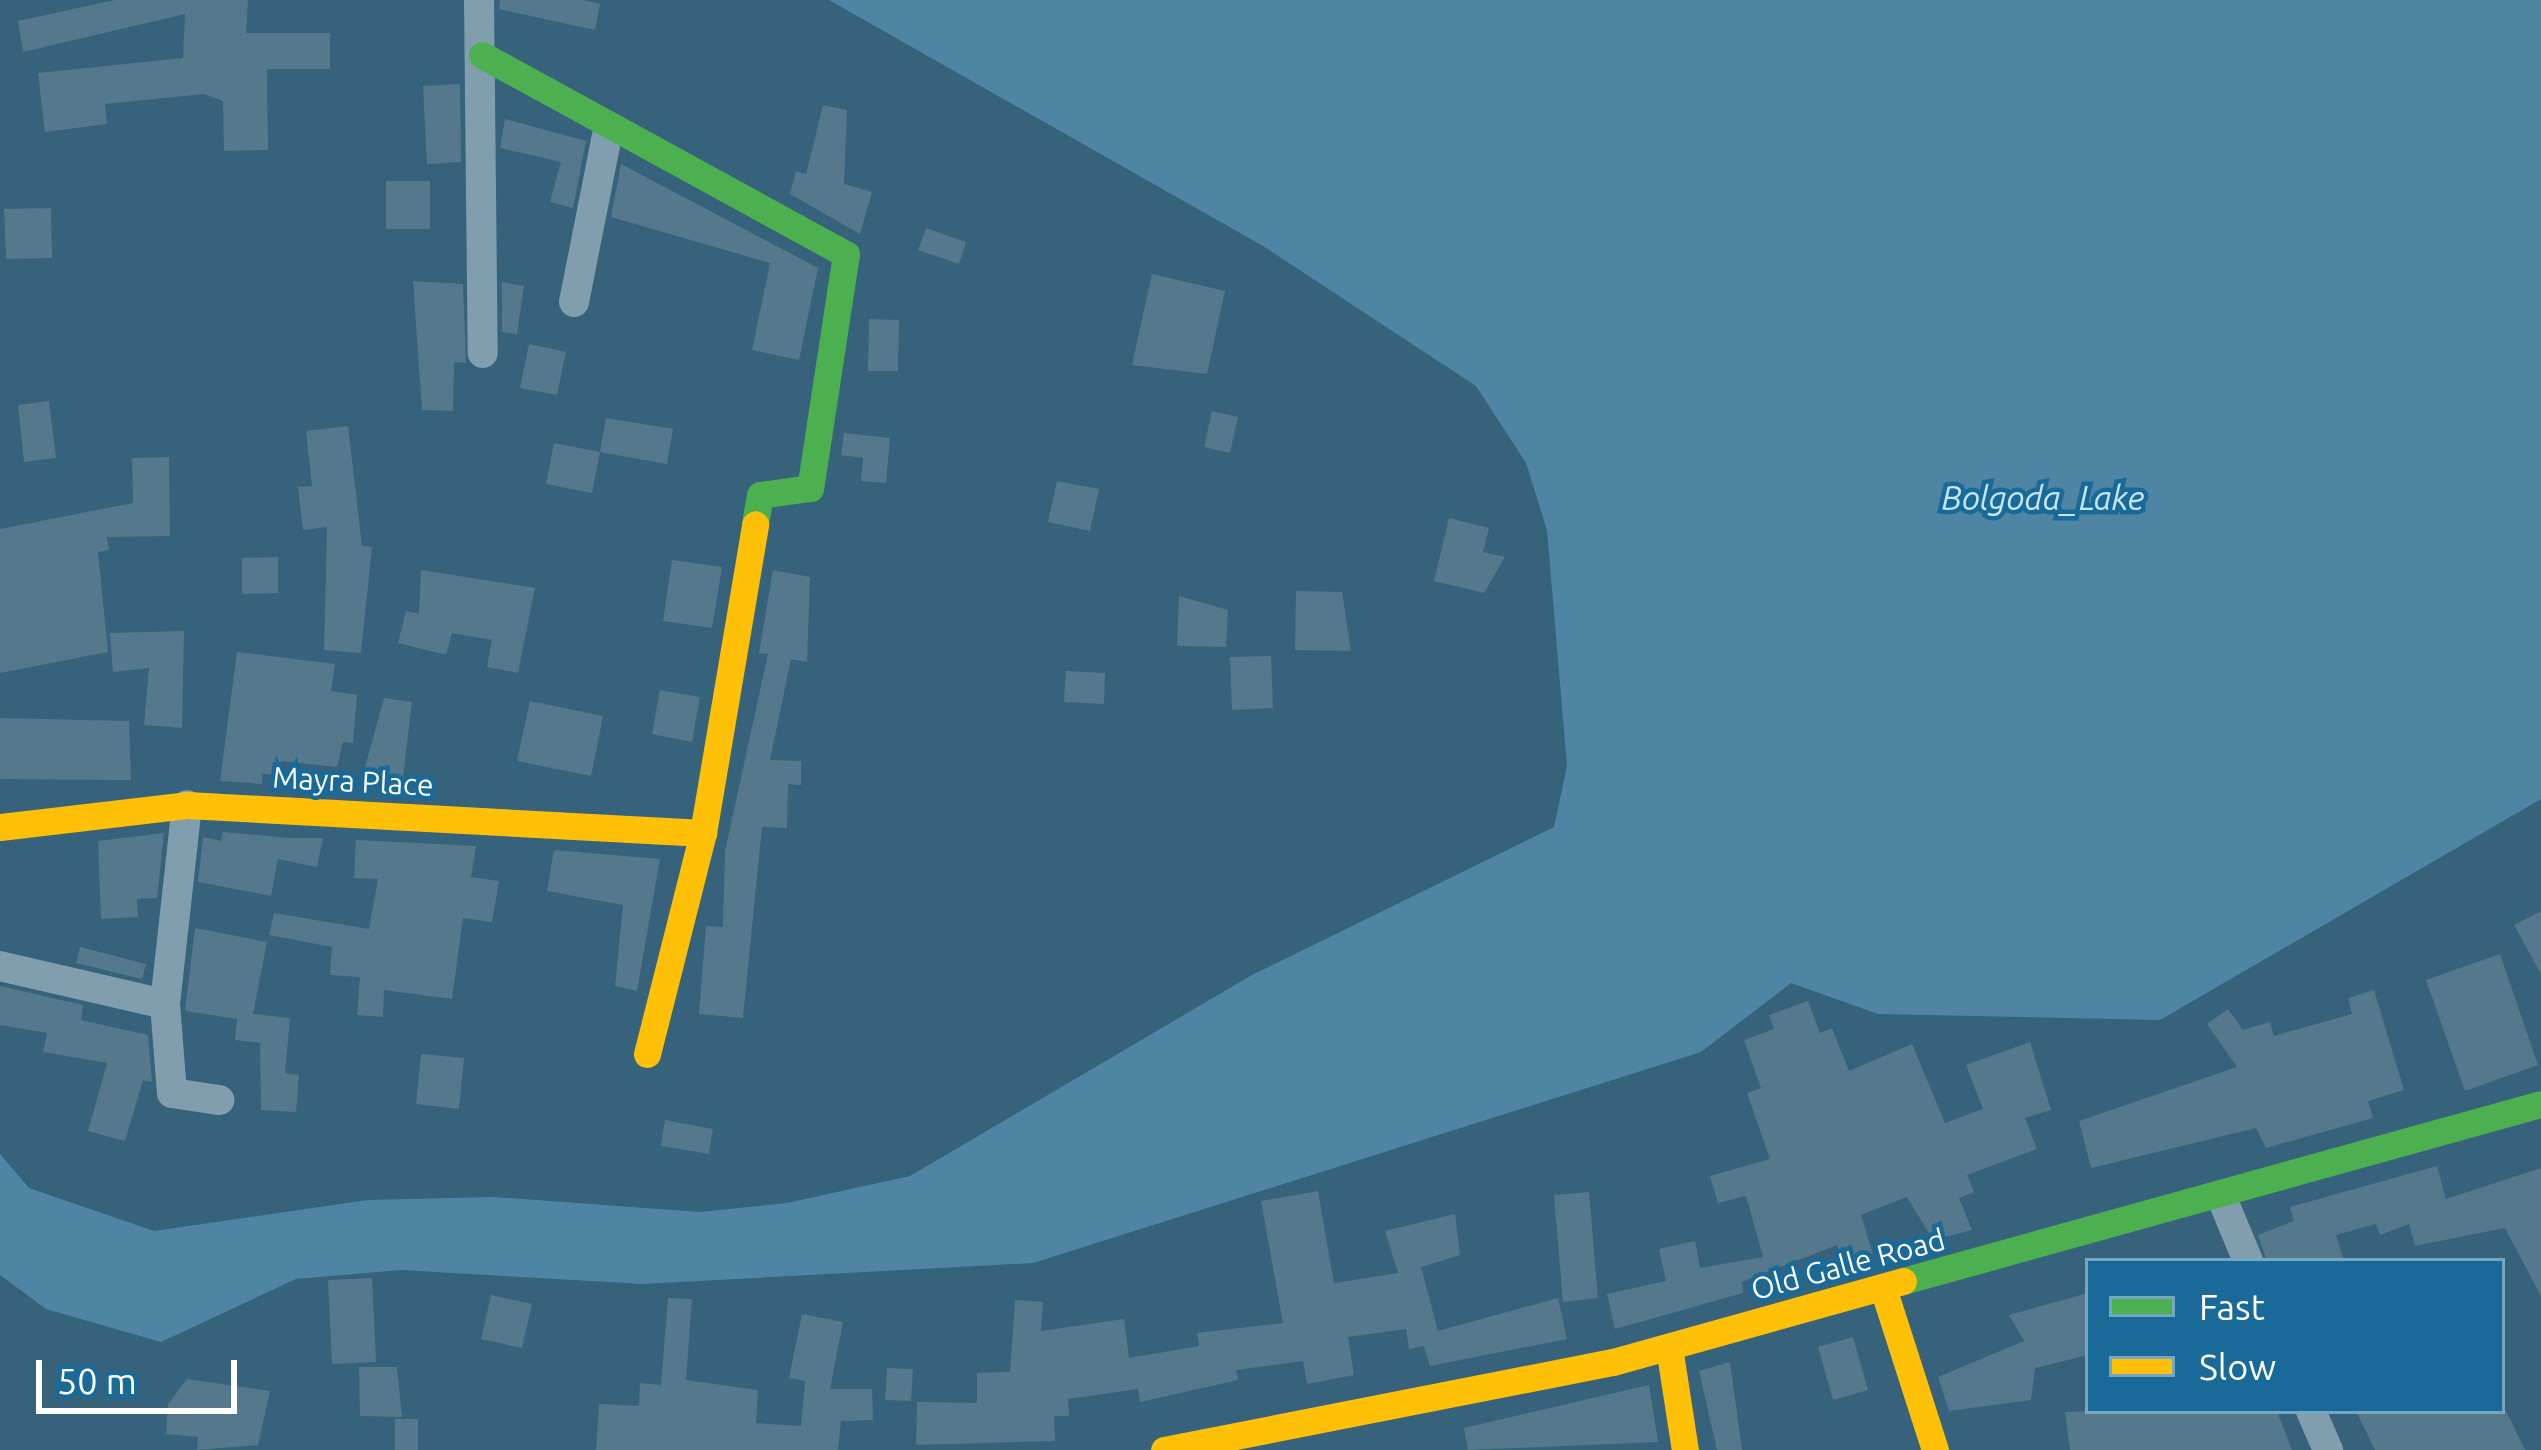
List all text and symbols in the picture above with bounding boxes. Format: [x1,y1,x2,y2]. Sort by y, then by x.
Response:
water label: Bolgoda_Lake [1942,478,2144,518]
street label: Mayra Place [272,759,434,803]
street label: Old Galle Road [1747,1221,1949,1307]
legend [2085,1258,2505,1414]
text: Fast [2199,1286,2265,1327]
scale bar [42,1336,243,1410]
text: Slow [2199,1346,2276,1387]
text: 50 m [57,1360,137,1401]

